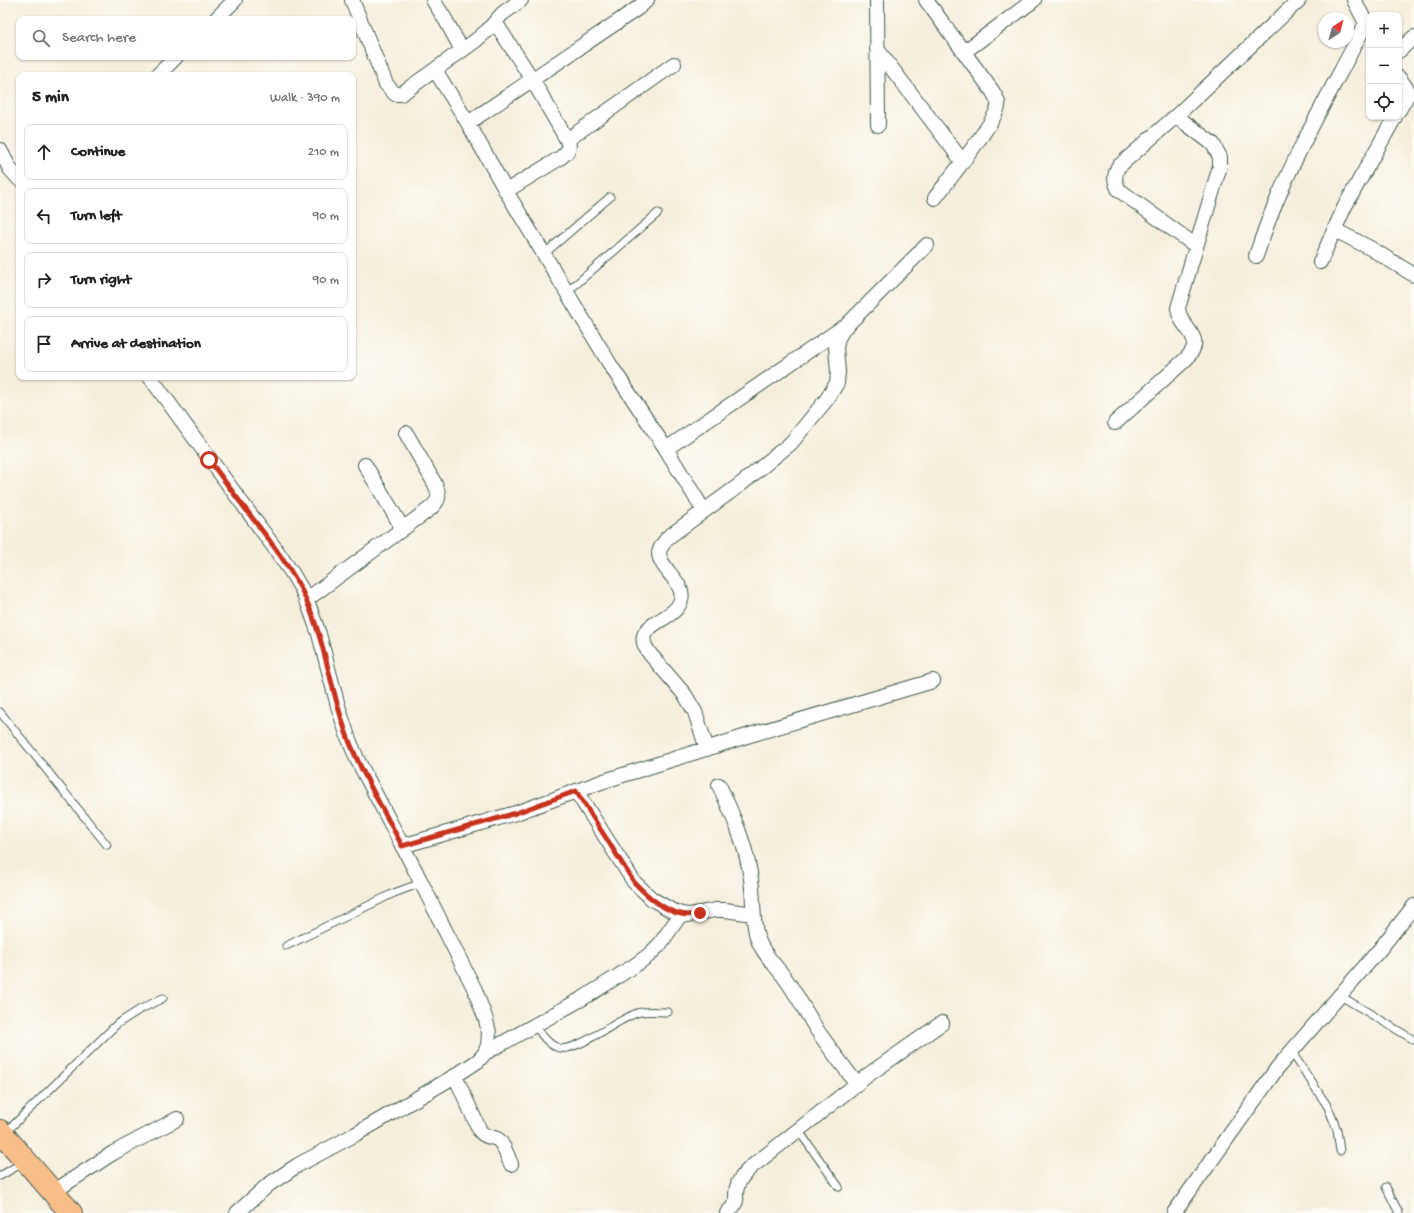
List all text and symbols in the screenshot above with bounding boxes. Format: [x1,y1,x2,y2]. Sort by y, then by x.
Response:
north arrow [1318,12,1354,48]
map controls [1366,12,1402,120]
button: + [1366,12,1402,48]
search box [16,16,356,60]
icon: search [30,27,52,49]
text: Search here [62,29,136,47]
button: − [1366,48,1402,84]
button: locate [1366,84,1402,120]
text: 5 min [32,88,69,108]
text: Walk · 390 m [270,91,340,106]
icon: ahead [33,141,55,163]
text: Continue [71,143,125,161]
text: 210 m [308,145,339,160]
icon: left [33,205,55,227]
text: Turn left [71,207,122,225]
text: 90 m [313,209,339,224]
icon: right [33,269,55,291]
text: Turn right [71,271,131,289]
text: 90 m [313,273,339,288]
icon: arrive [33,333,55,355]
text: Arrive at destination [71,335,201,353]
route start [200,451,218,469]
route end [691,904,709,922]

